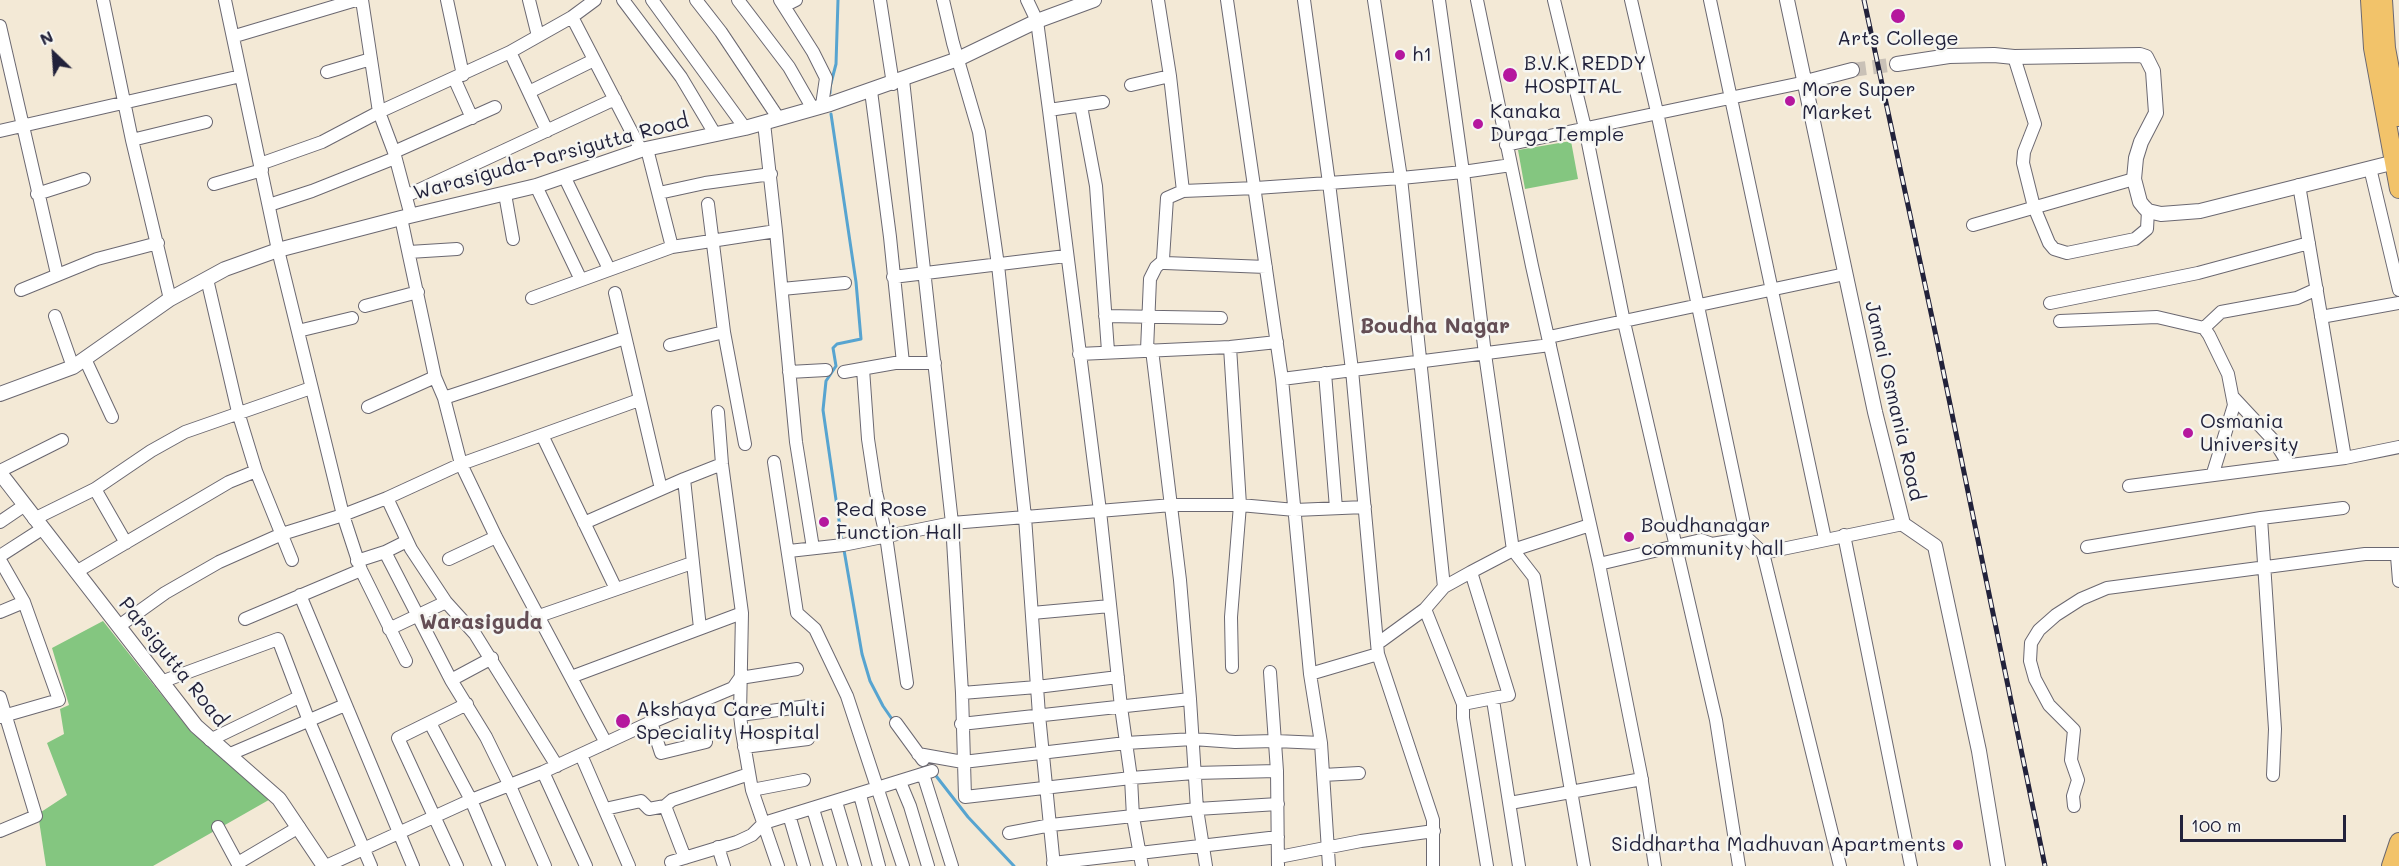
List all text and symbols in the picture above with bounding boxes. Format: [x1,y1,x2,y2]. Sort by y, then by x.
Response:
marker: Arts College [1889,7,1907,25]
north arrow [24,24,84,84]
text: N [36,25,56,49]
place label: Arts College [1837,27,1959,51]
place label: h1 [1412,43,1432,67]
marker: h1 [1393,48,1407,62]
place label: B.V.K. REDDY HOSPITAL [1524,52,1646,99]
marker: B.V.K. REDDY HOSPITAL [1501,66,1519,84]
place label: More Super Market [1802,78,1916,125]
marker: More Super Market [1783,94,1797,108]
place label: Kanaka Durga Temple [1490,100,1624,147]
street label: Warasiguda-Parsigutta Road [411,109,691,205]
marker: Kanaka Durga Temple [1471,117,1485,131]
street label: Jamai Osmania Road [1859,299,1929,503]
district label: Boudha Nagar [1360,314,1510,340]
place label: Osmania University [2200,410,2299,457]
marker: Osmania University [2181,426,2195,440]
place label: Red Rose Function Hall [836,498,962,545]
place label: Boudhanagar community hall [1641,514,1784,561]
marker: Red Rose Function Hall [817,515,831,529]
marker: Boudhanagar community hall [1622,530,1636,544]
street label: Parsigutta Road [114,593,232,731]
district label: Warasiguda [419,610,543,636]
place label: Akshaya Care Multi Speciality Hospital [636,698,826,745]
marker: Akshaya Care Multi Speciality Hospital [614,712,632,730]
scale bar [2183,803,2350,841]
text: 100 m [2191,813,2241,837]
place label: Siddhartha Madhuvan Apartments [1611,833,1946,857]
marker: Siddhartha Madhuvan Apartments [1951,838,1965,852]

